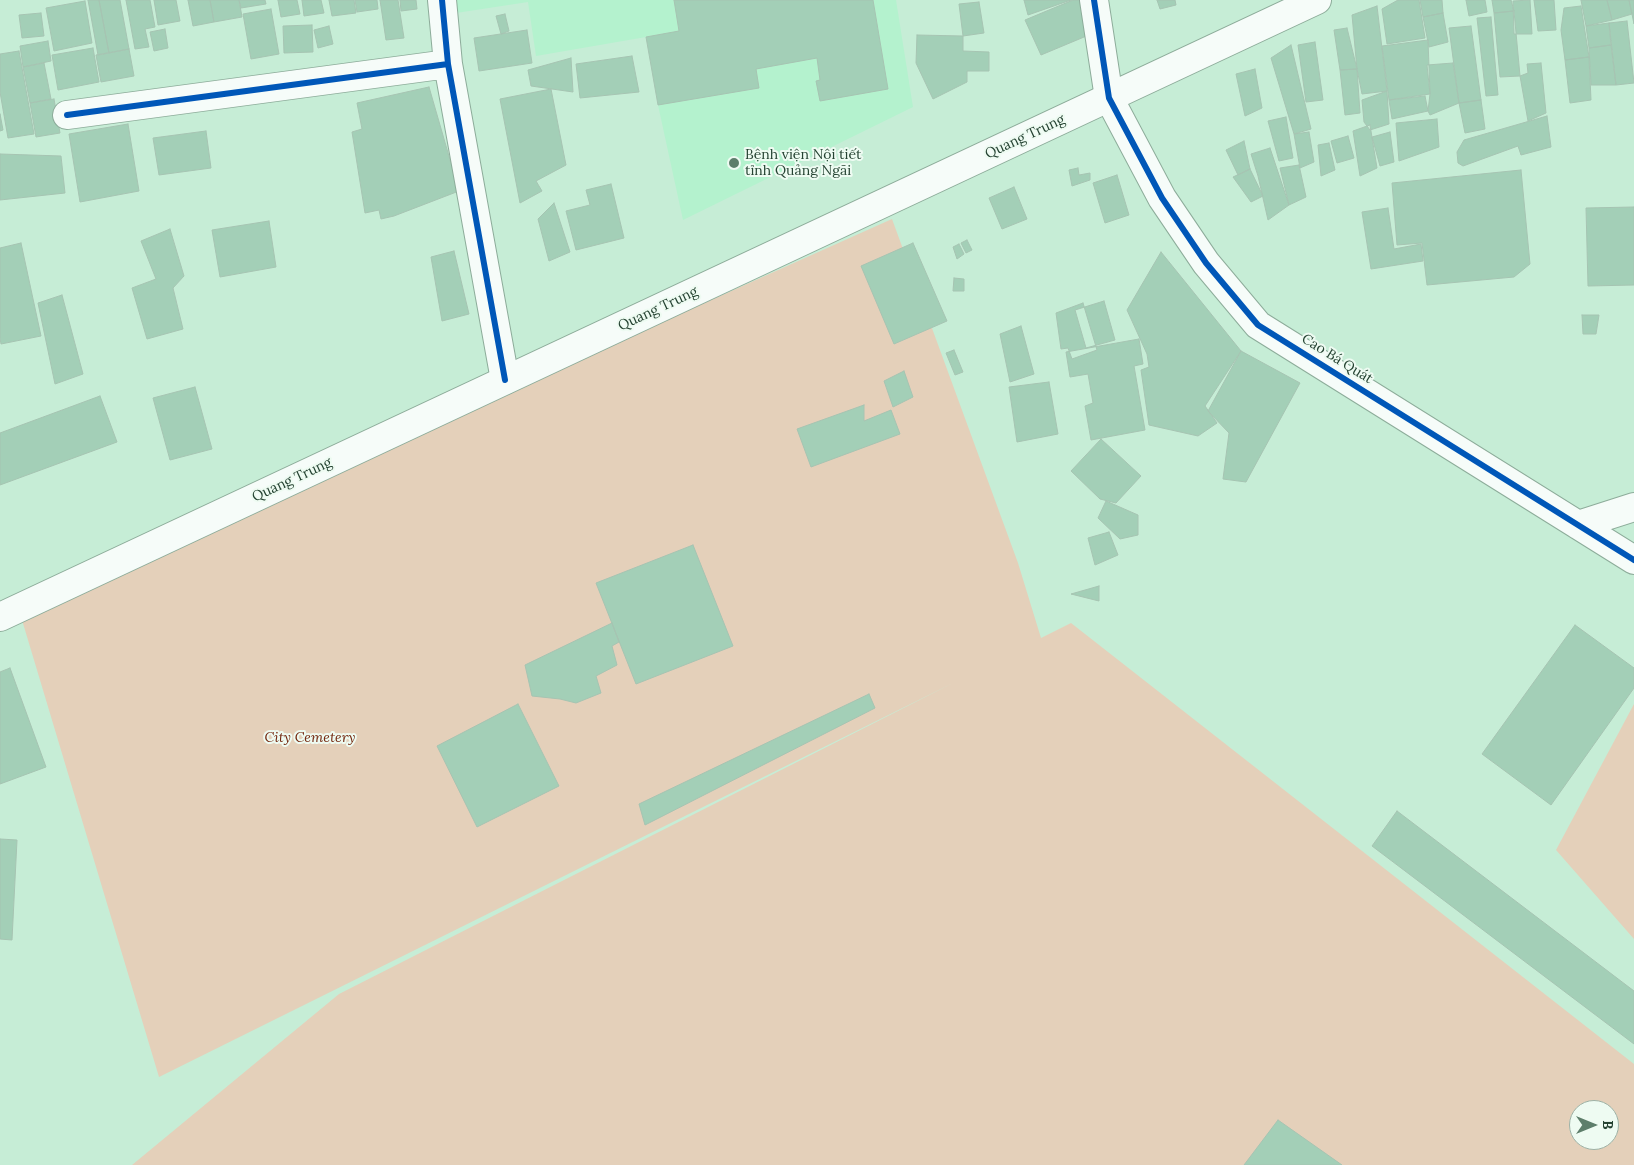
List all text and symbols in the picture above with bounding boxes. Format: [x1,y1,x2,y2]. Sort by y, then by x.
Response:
street label: Quang Trung [982,111,1068,163]
place label: Bệnh viện Nội tiết tỉnh Quảng Ngãi [745,147,861,180]
marker: Bệnh viện Nội tiết tỉnh Quảng Ngãi [727,156,741,170]
street label: Quang Trung [615,283,701,335]
street label: Cao Bá Quát [1298,331,1376,387]
street label: Quang Trung [249,454,335,506]
park label: City Cemetery [265,730,355,746]
north arrow [1569,1100,1619,1150]
text: B [1599,1120,1617,1130]

